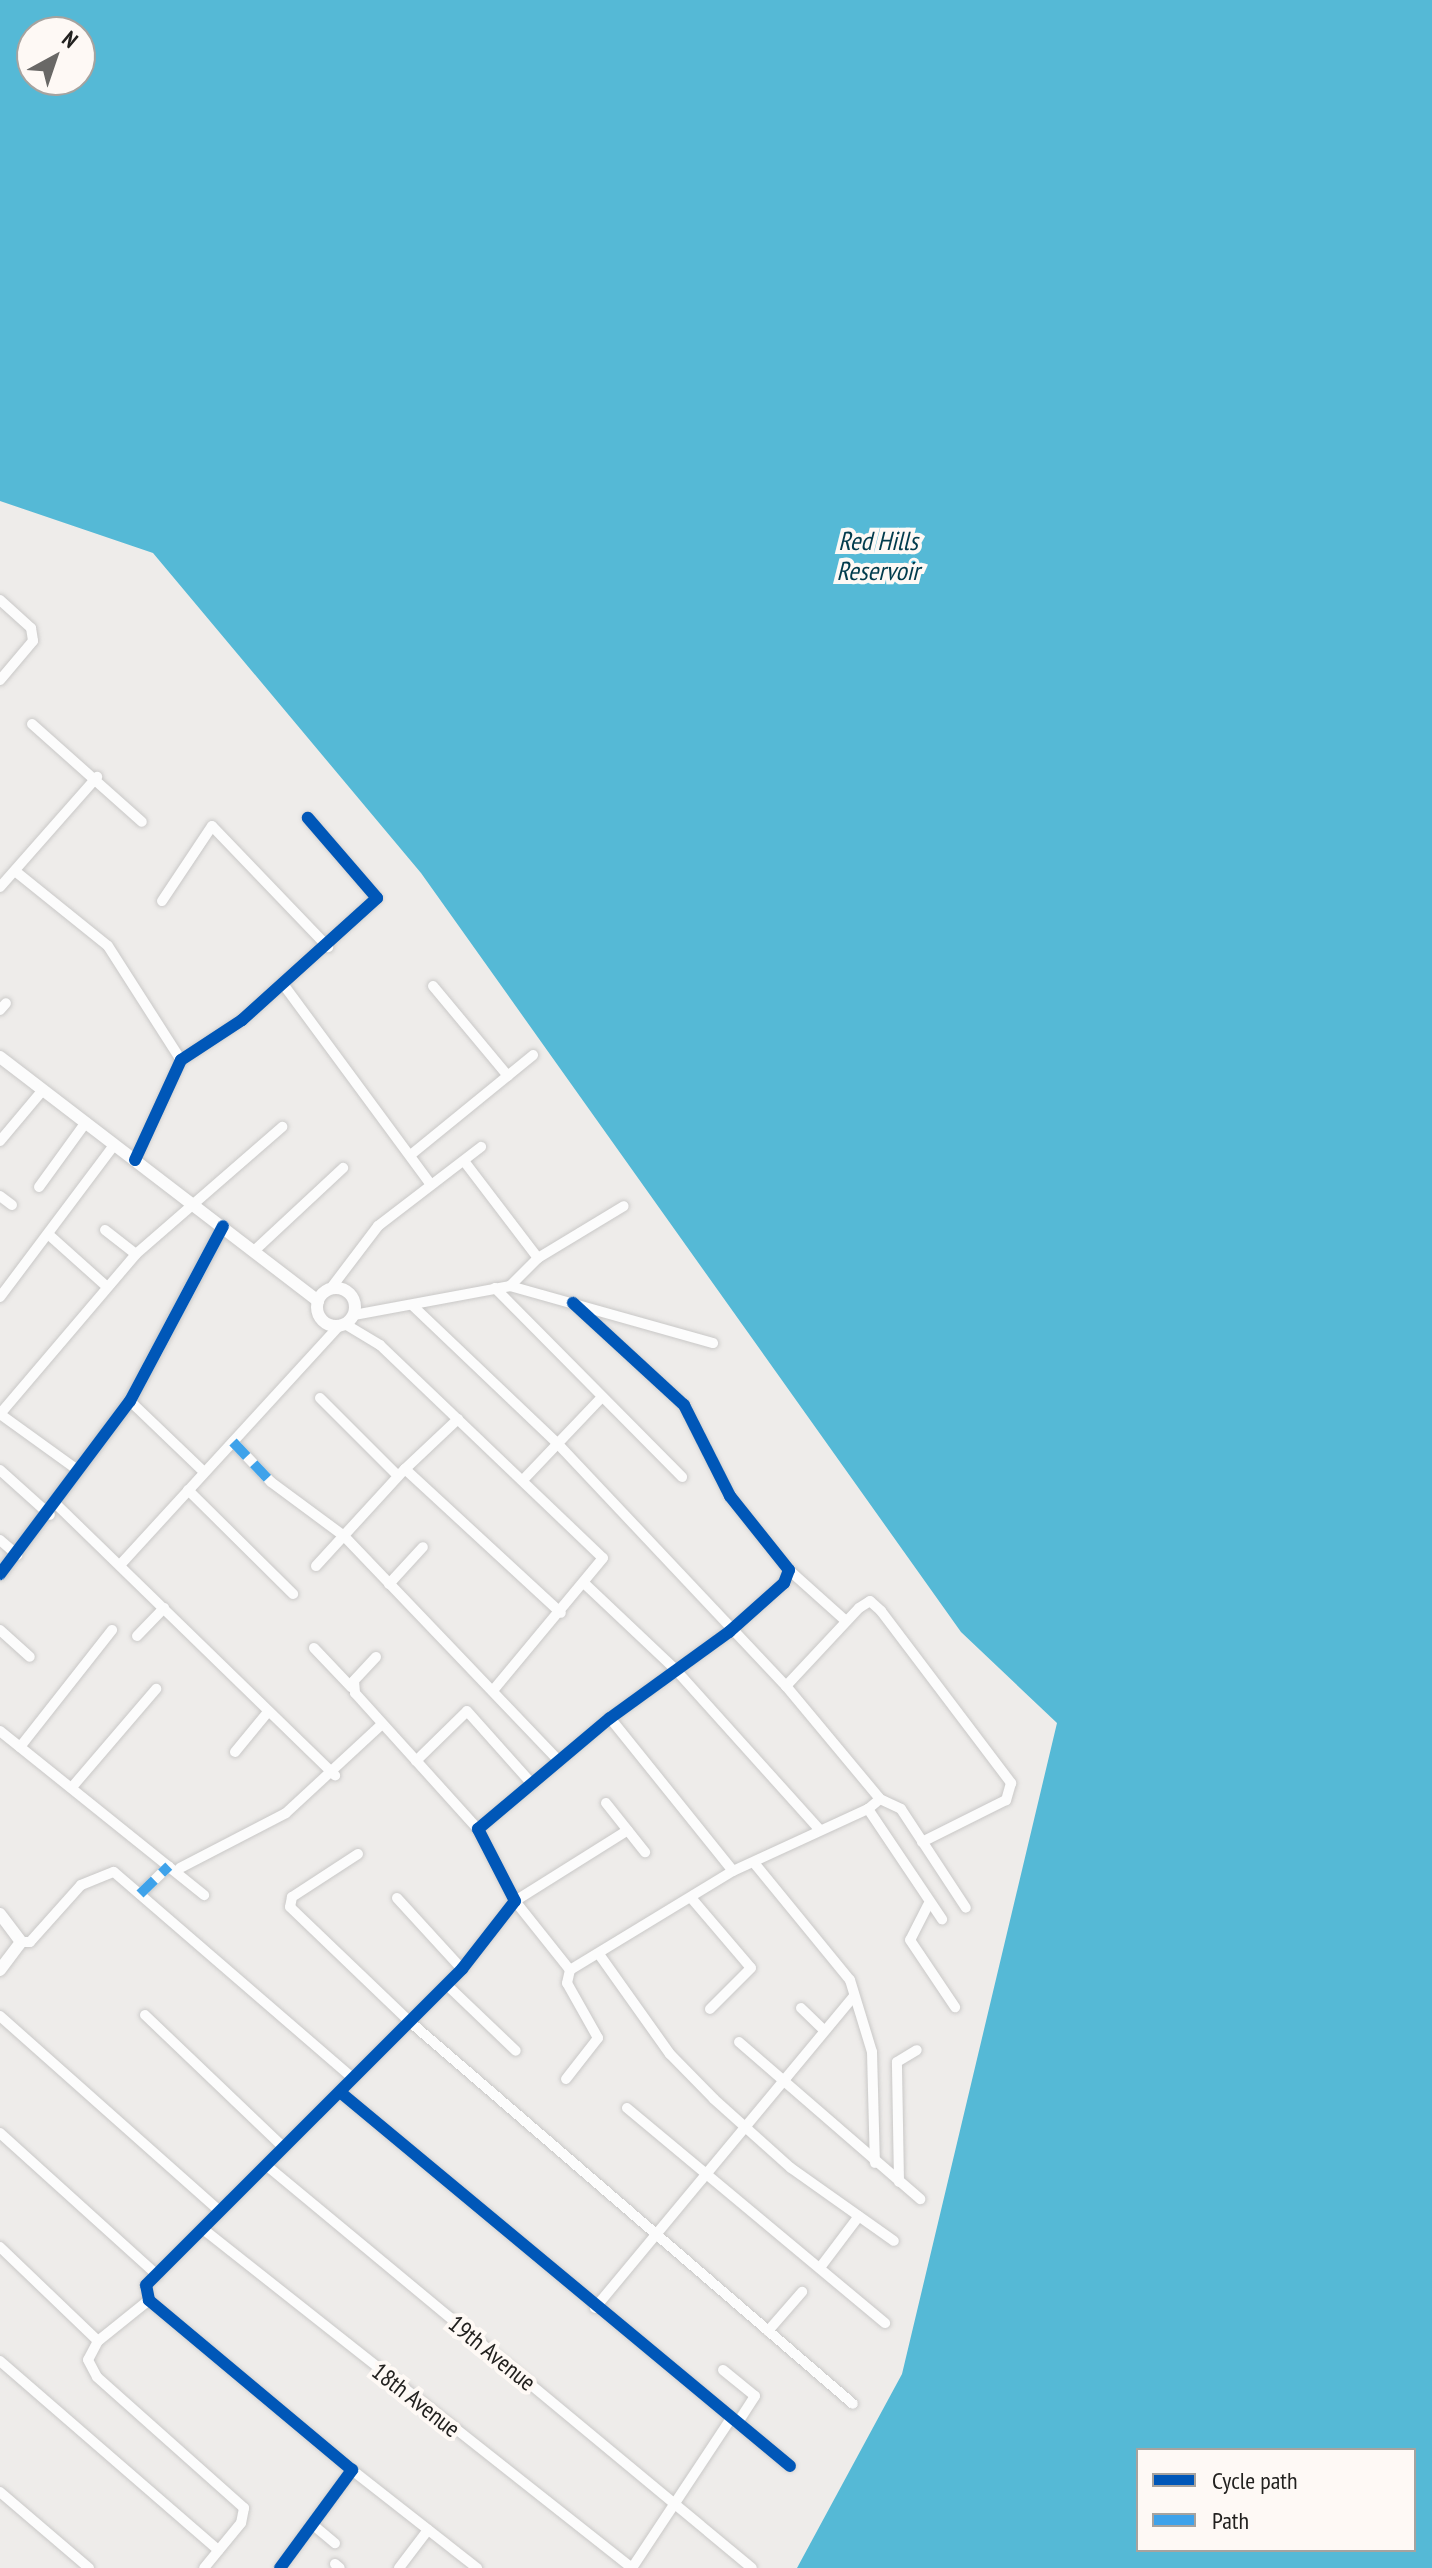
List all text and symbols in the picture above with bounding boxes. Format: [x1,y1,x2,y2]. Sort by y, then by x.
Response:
north arrow [16,16,96,96]
text: N [57,25,84,54]
water label: Red Hills Reservoir [837,525,919,586]
street label: 19th Avenue [442,2309,542,2397]
street label: 18th Avenue [366,2356,466,2444]
legend [1136,2448,1416,2552]
text: Cycle path [1212,2465,1298,2496]
text: Path [1212,2505,1249,2536]

